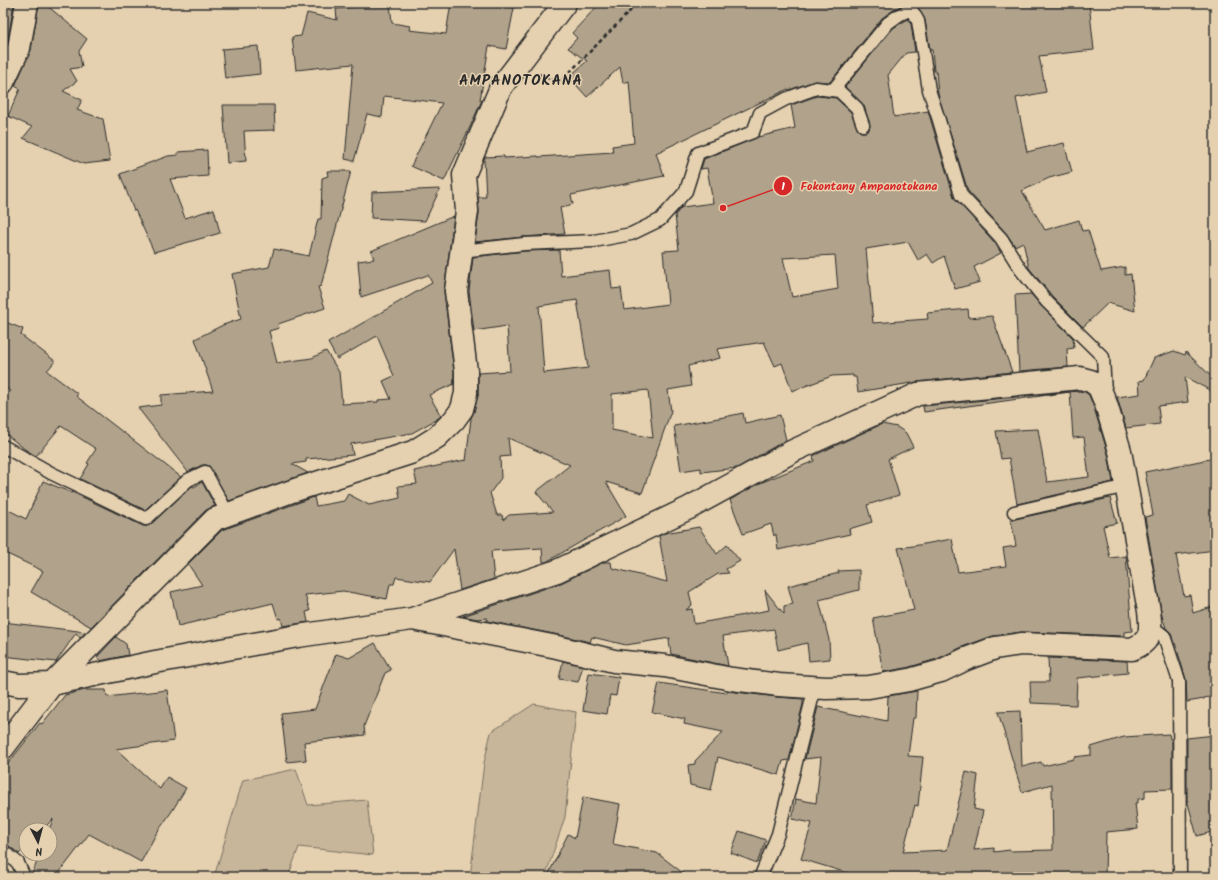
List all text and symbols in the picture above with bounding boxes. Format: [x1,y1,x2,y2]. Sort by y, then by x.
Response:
district label: AMPANOTOKANA [459,69,583,93]
callout: Fokontany Ampanotokana [773,174,946,198]
text: 1 [781,177,785,196]
text: Fokontany Ampanotokana [801,177,937,196]
north arrow [18,822,58,862]
text: N [34,842,43,860]

